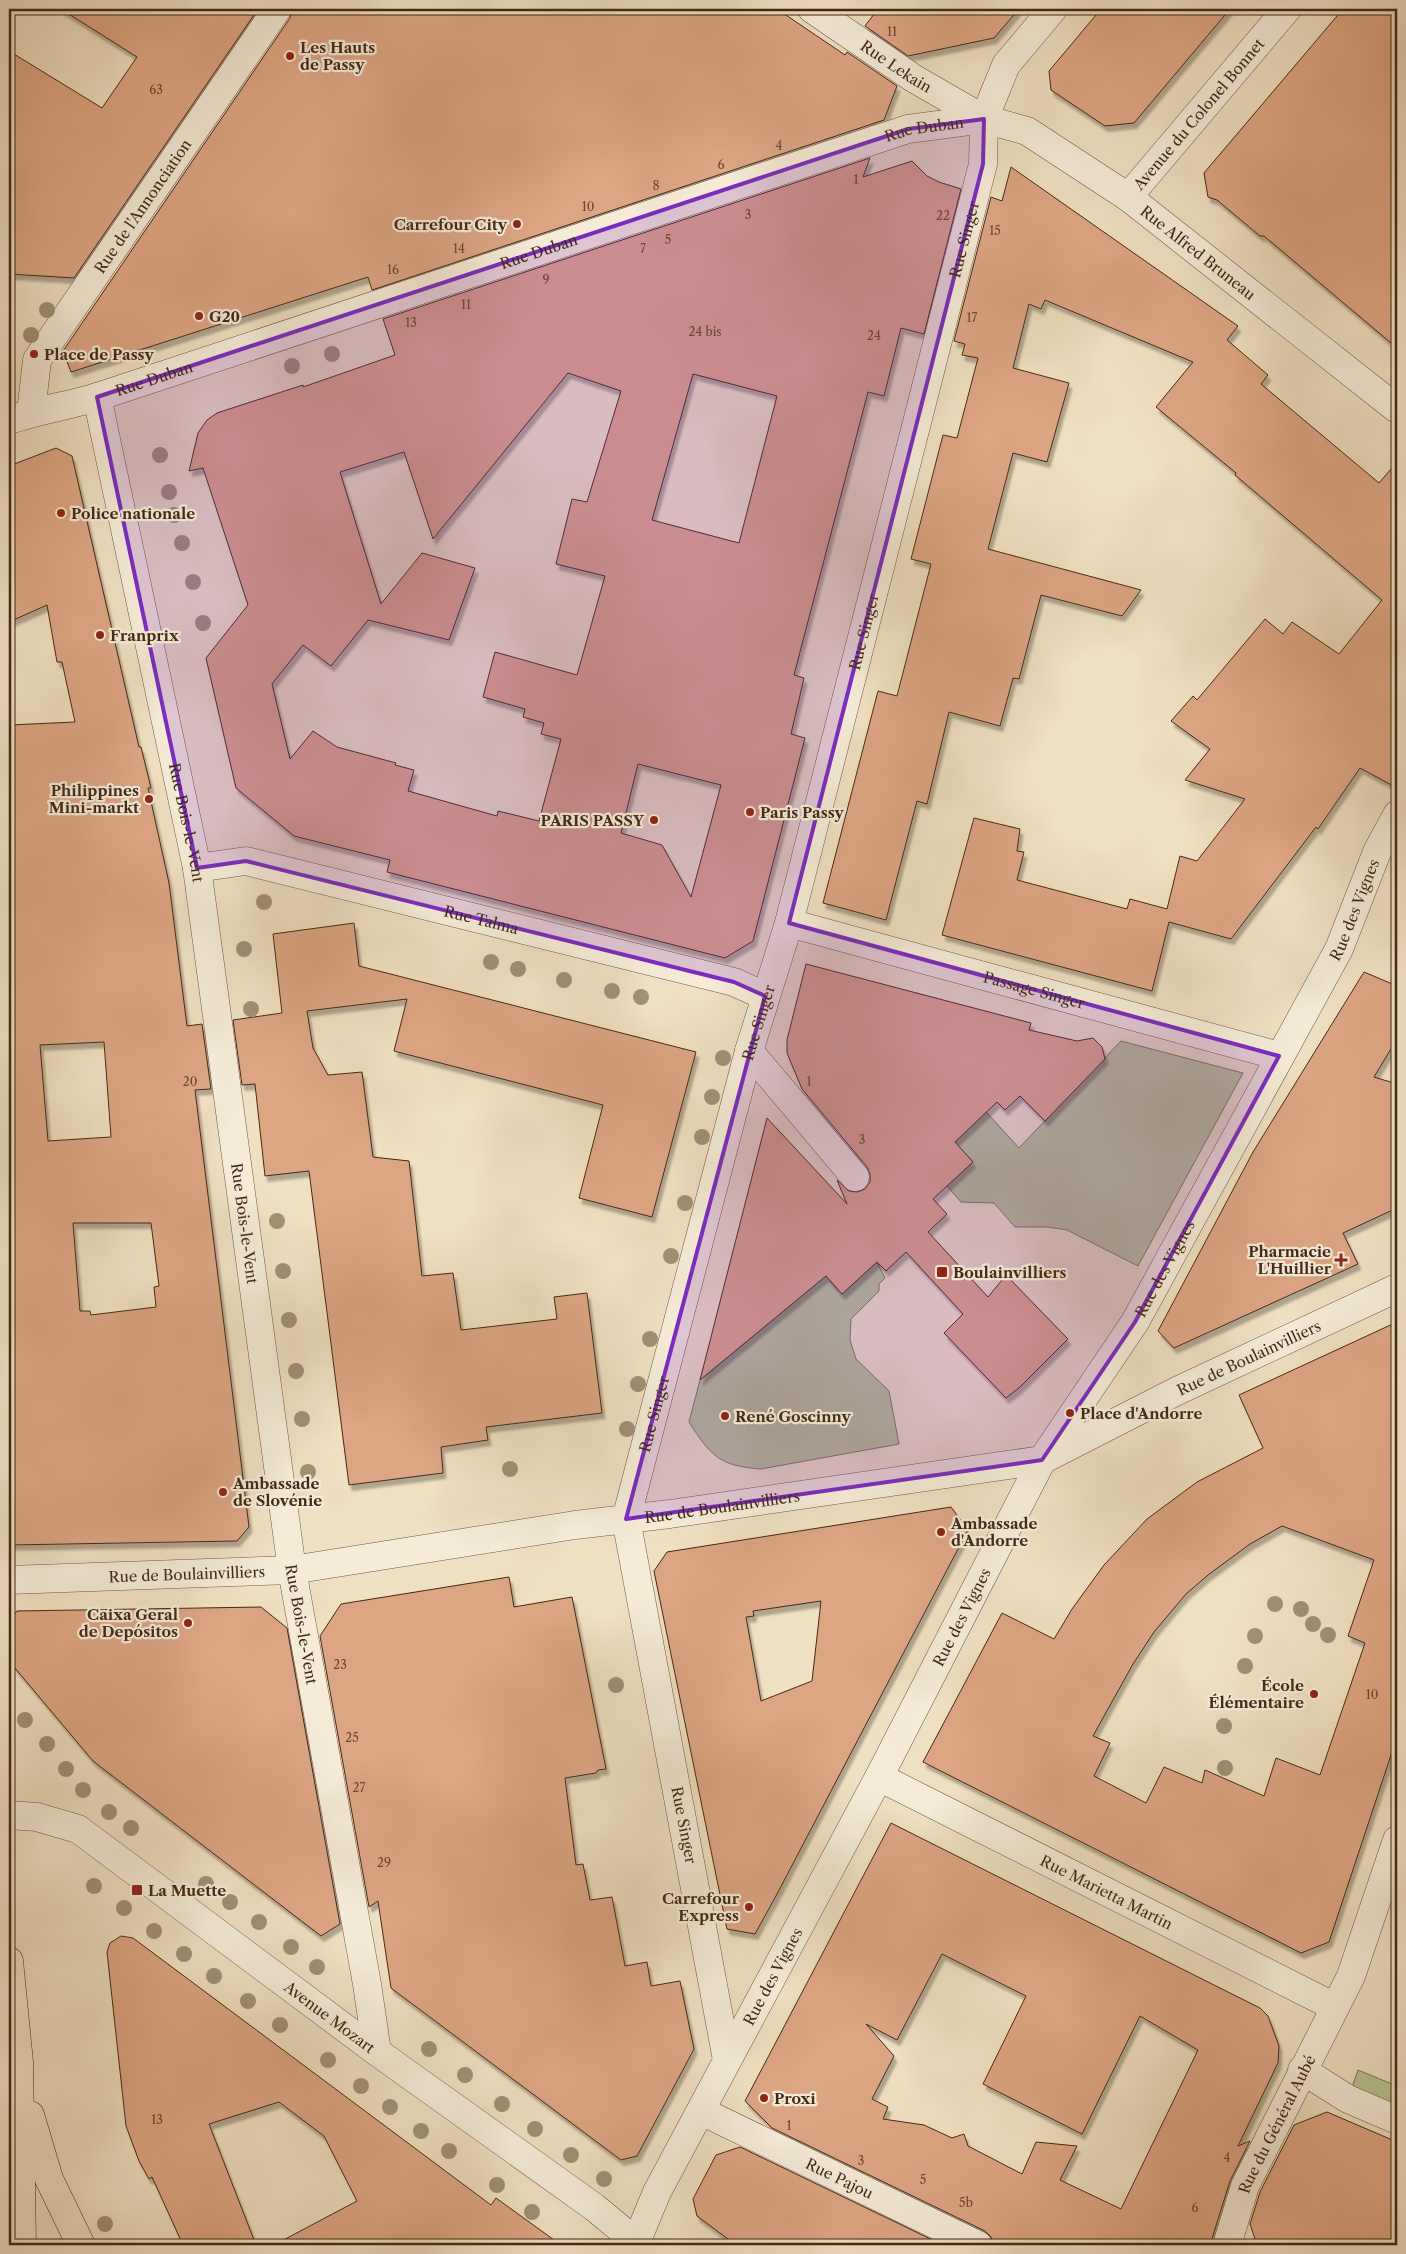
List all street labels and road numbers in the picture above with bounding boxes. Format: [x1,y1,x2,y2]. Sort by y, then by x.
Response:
street label: Avenue du Colonel Bonnet [1128,34,1268,194]
street label: Rue Lekain [857,36,936,97]
street label: Rue Duban [882,112,965,146]
street label: Rue de l'Annonciation [90,135,195,277]
street label: Rue Singer [945,198,983,280]
street label: Rue Alfred Bruneau [1137,201,1260,304]
street label: Rue Duban [497,229,580,273]
street label: Rue Duban [113,356,196,400]
street label: Rue Singer [845,591,883,672]
street label: Rue Bois-le-Vent [165,761,208,884]
street label: Rue des Vignes [1325,856,1383,964]
street label: Rue Talma [442,901,521,938]
street label: Passage Singer [981,967,1088,1013]
street label: Rue Singer [737,982,779,1062]
street label: Rue Bois-le-Vent [227,1162,263,1286]
street label: Rue des Vignes [1130,1217,1199,1320]
street label: Rue de Boulainvilliers [1174,1316,1324,1399]
street label: Rue Singer [634,1373,673,1454]
street label: Rue de Boulainvilliers [643,1486,801,1526]
street label: Rue de Boulainvilliers [108,1561,265,1586]
street label: Rue Bois-le-Vent [282,1563,322,1687]
street label: Rue des Vignes [928,1565,994,1669]
street label: Rue Singer [667,1785,701,1866]
street label: Rue Marietta Martin [1037,1851,1177,1933]
street label: Rue des Vignes [739,1924,806,2028]
street label: Avenue Mozart [280,1976,380,2057]
street label: Rue du Général Aubé [1234,2052,1319,2196]
street label: Rue Pajou [803,2154,877,2203]

